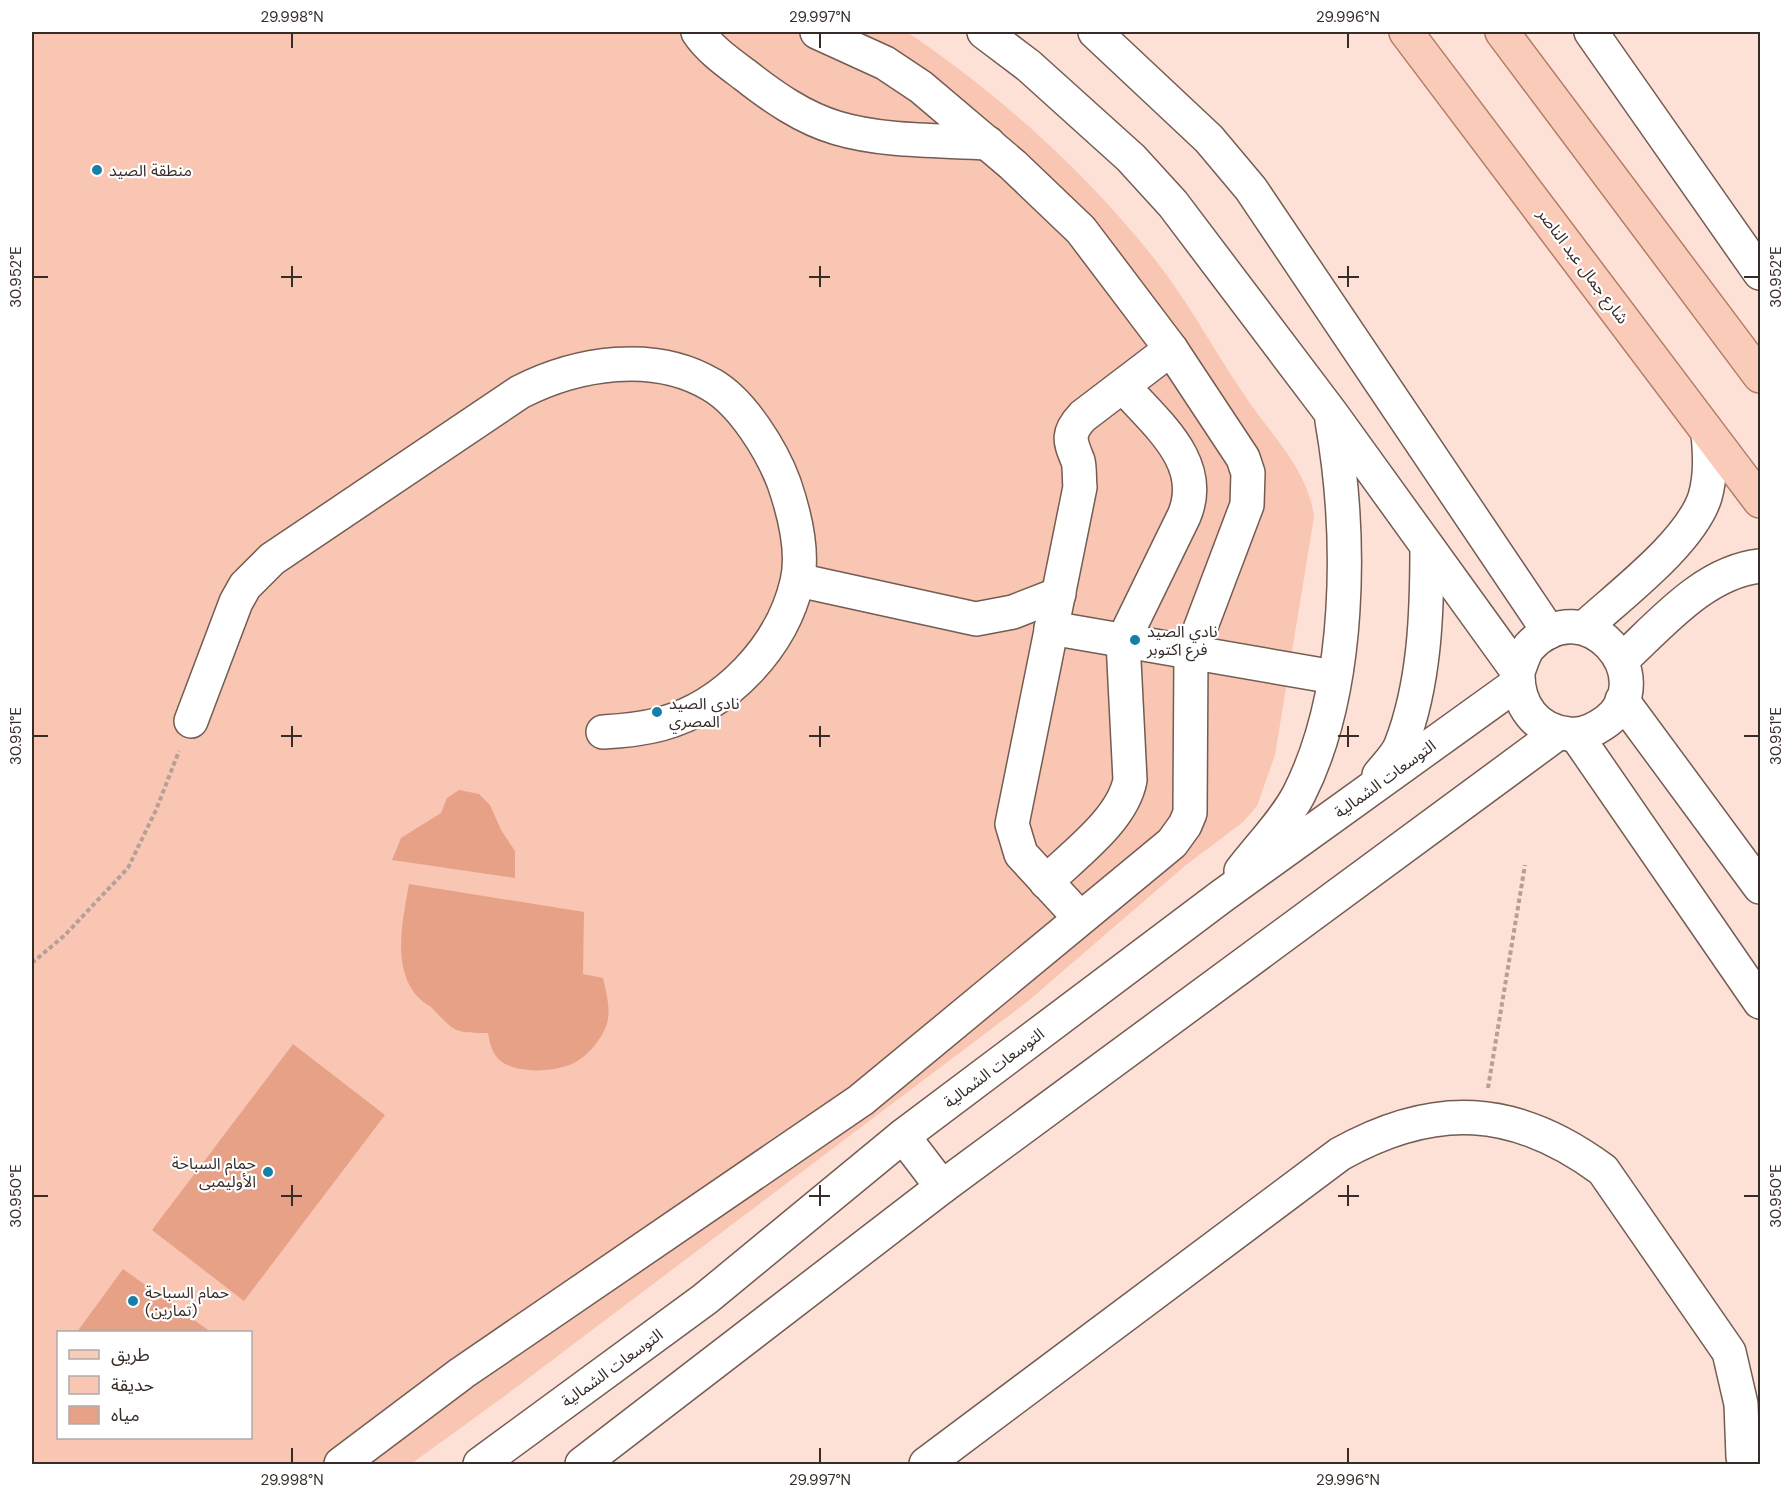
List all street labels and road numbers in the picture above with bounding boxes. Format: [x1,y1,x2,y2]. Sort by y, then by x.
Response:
street label: شارع جمال عبد الناصر [1530,203,1633,329]
street label: التوسعات الشمالية [1330,735,1440,823]
street label: التوسعات الشمالية [940,1023,1048,1113]
street label: التوسعات الشمالية [557,1324,667,1412]

